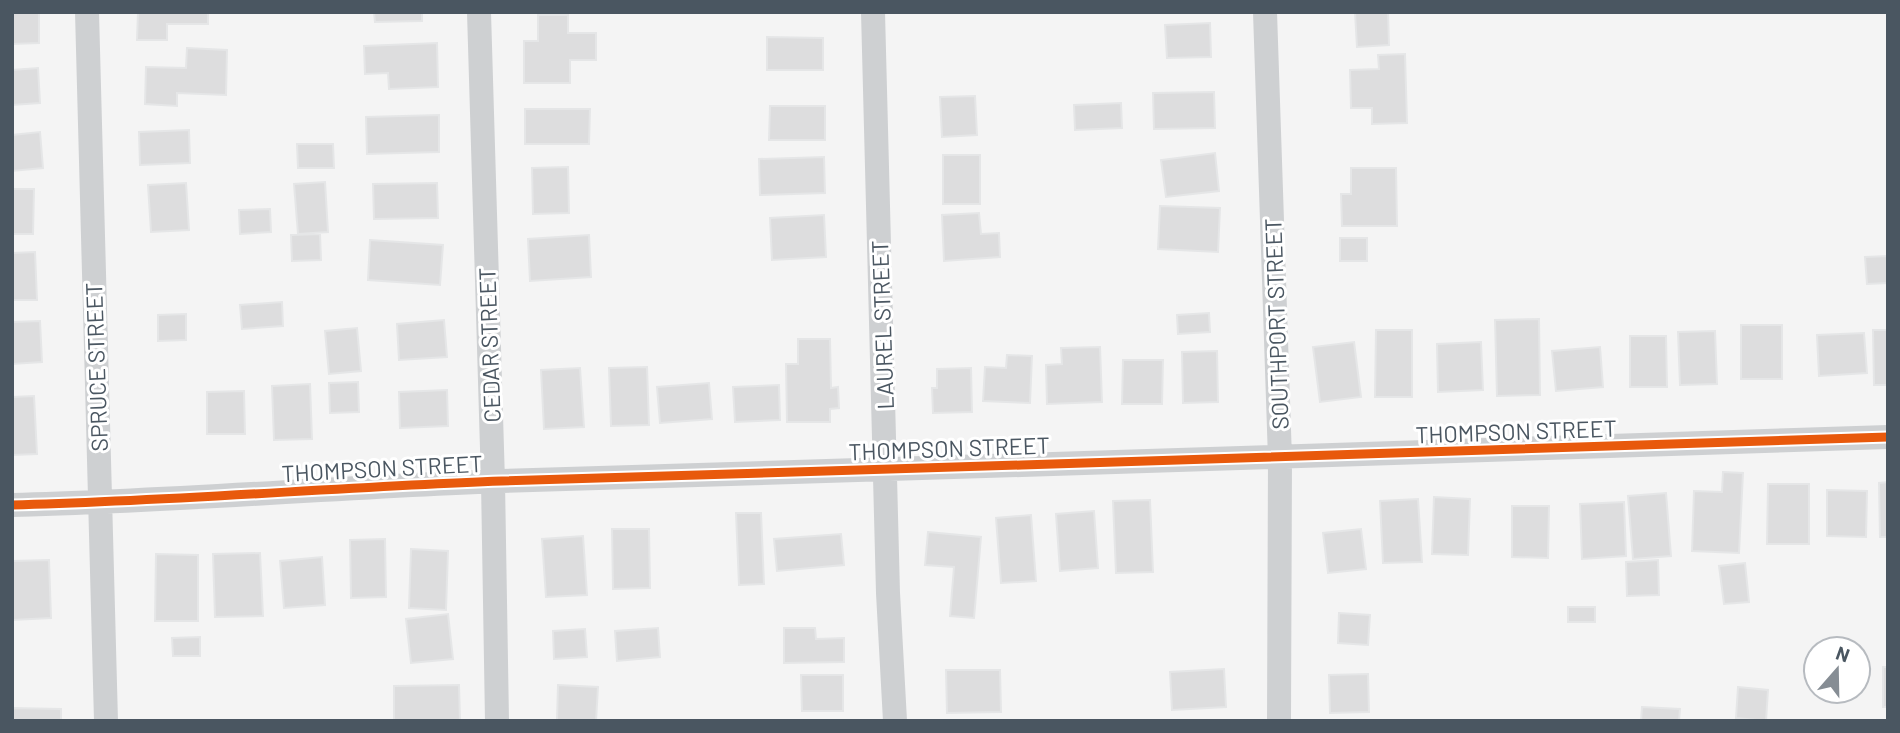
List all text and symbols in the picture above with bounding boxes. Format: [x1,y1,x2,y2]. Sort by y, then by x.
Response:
street label: SOUTHPORT STREET [1258,218,1294,430]
street label: LAUREL STREET [865,240,899,410]
street label: CEDAR STREET [472,267,506,423]
street label: SPRUCE STREET [79,282,113,452]
street label: THOMPSON STREET [1415,413,1617,449]
street label: THOMPSON STREET [848,430,1050,466]
street label: THOMPSON STREET [281,449,483,487]
north arrow [1802,635,1872,705]
text: N [1833,641,1853,667]

